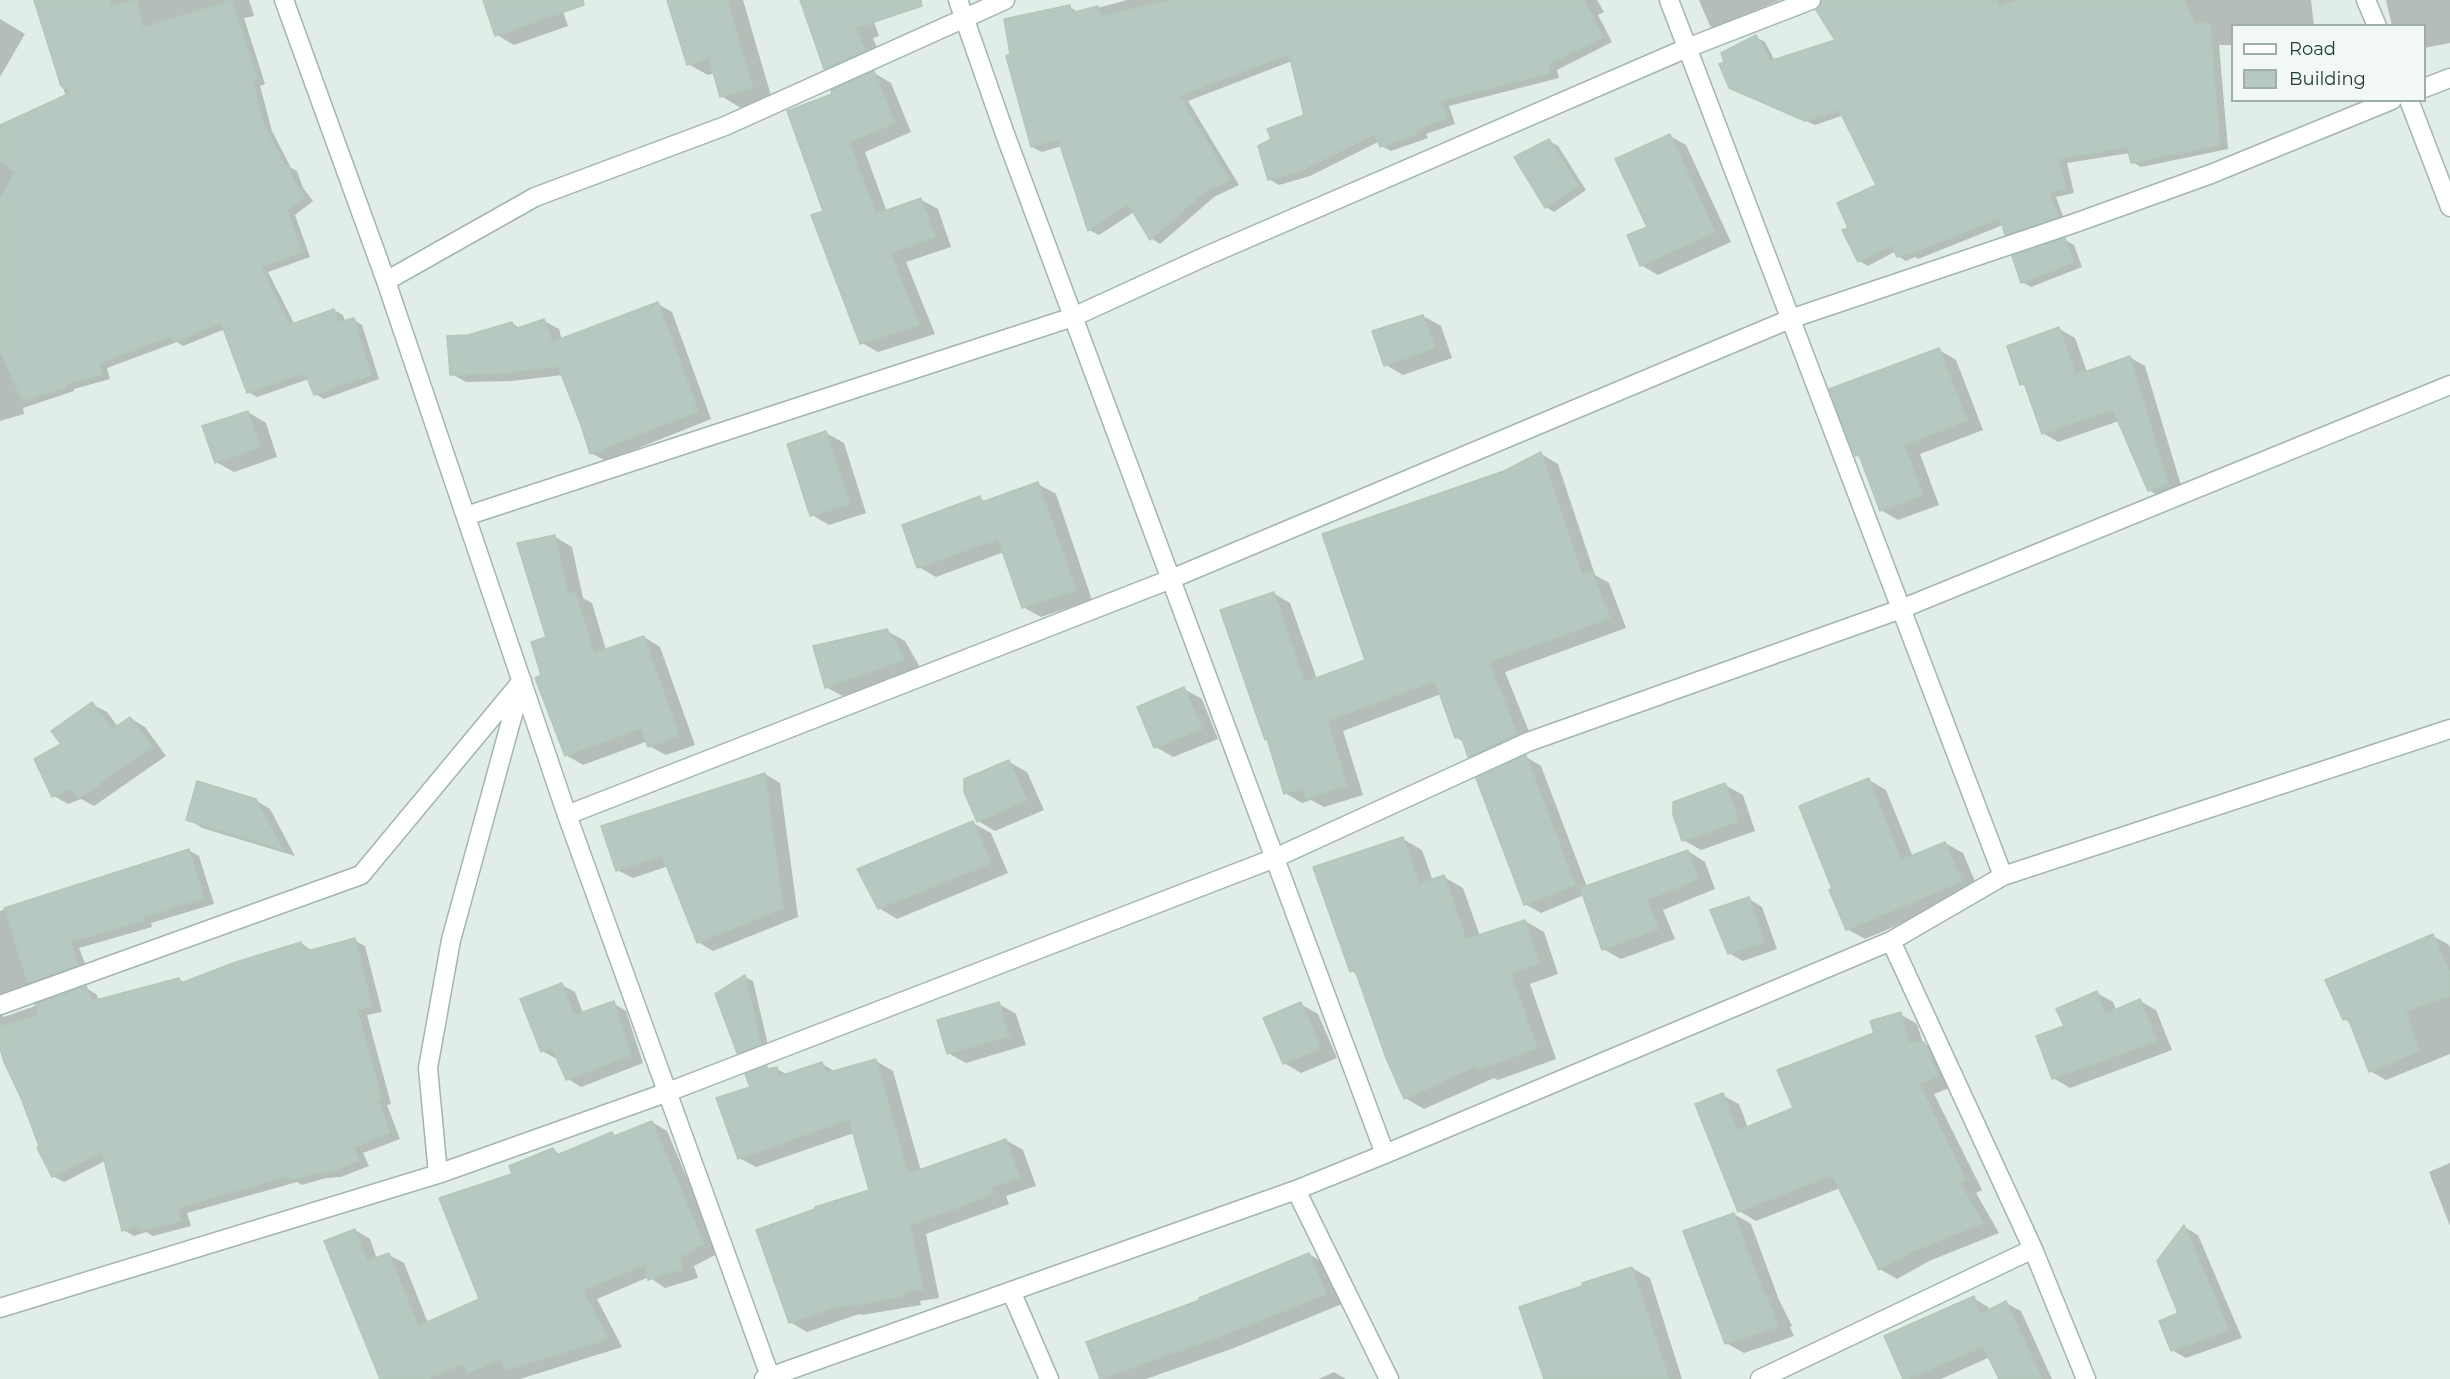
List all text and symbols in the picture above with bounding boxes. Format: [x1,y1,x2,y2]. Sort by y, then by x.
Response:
legend [2231,24,2426,102]
text: Road [2289,38,2336,60]
text: Building [2289,68,2366,90]

